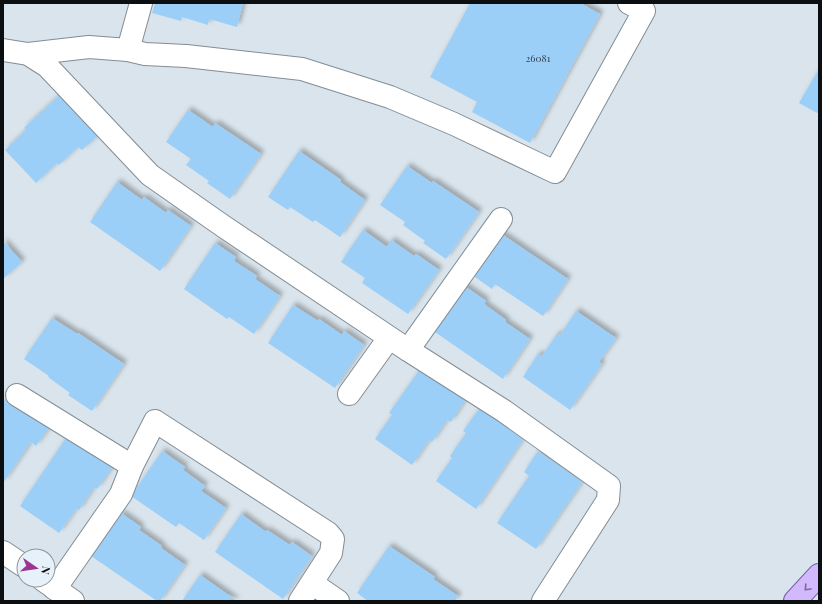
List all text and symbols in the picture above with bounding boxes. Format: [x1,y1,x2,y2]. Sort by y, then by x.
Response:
house number: 26081 [526,51,551,65]
north arrow [16,548,56,588]
text: N [38,565,54,576]
one-way arrow [804,583,812,591]

